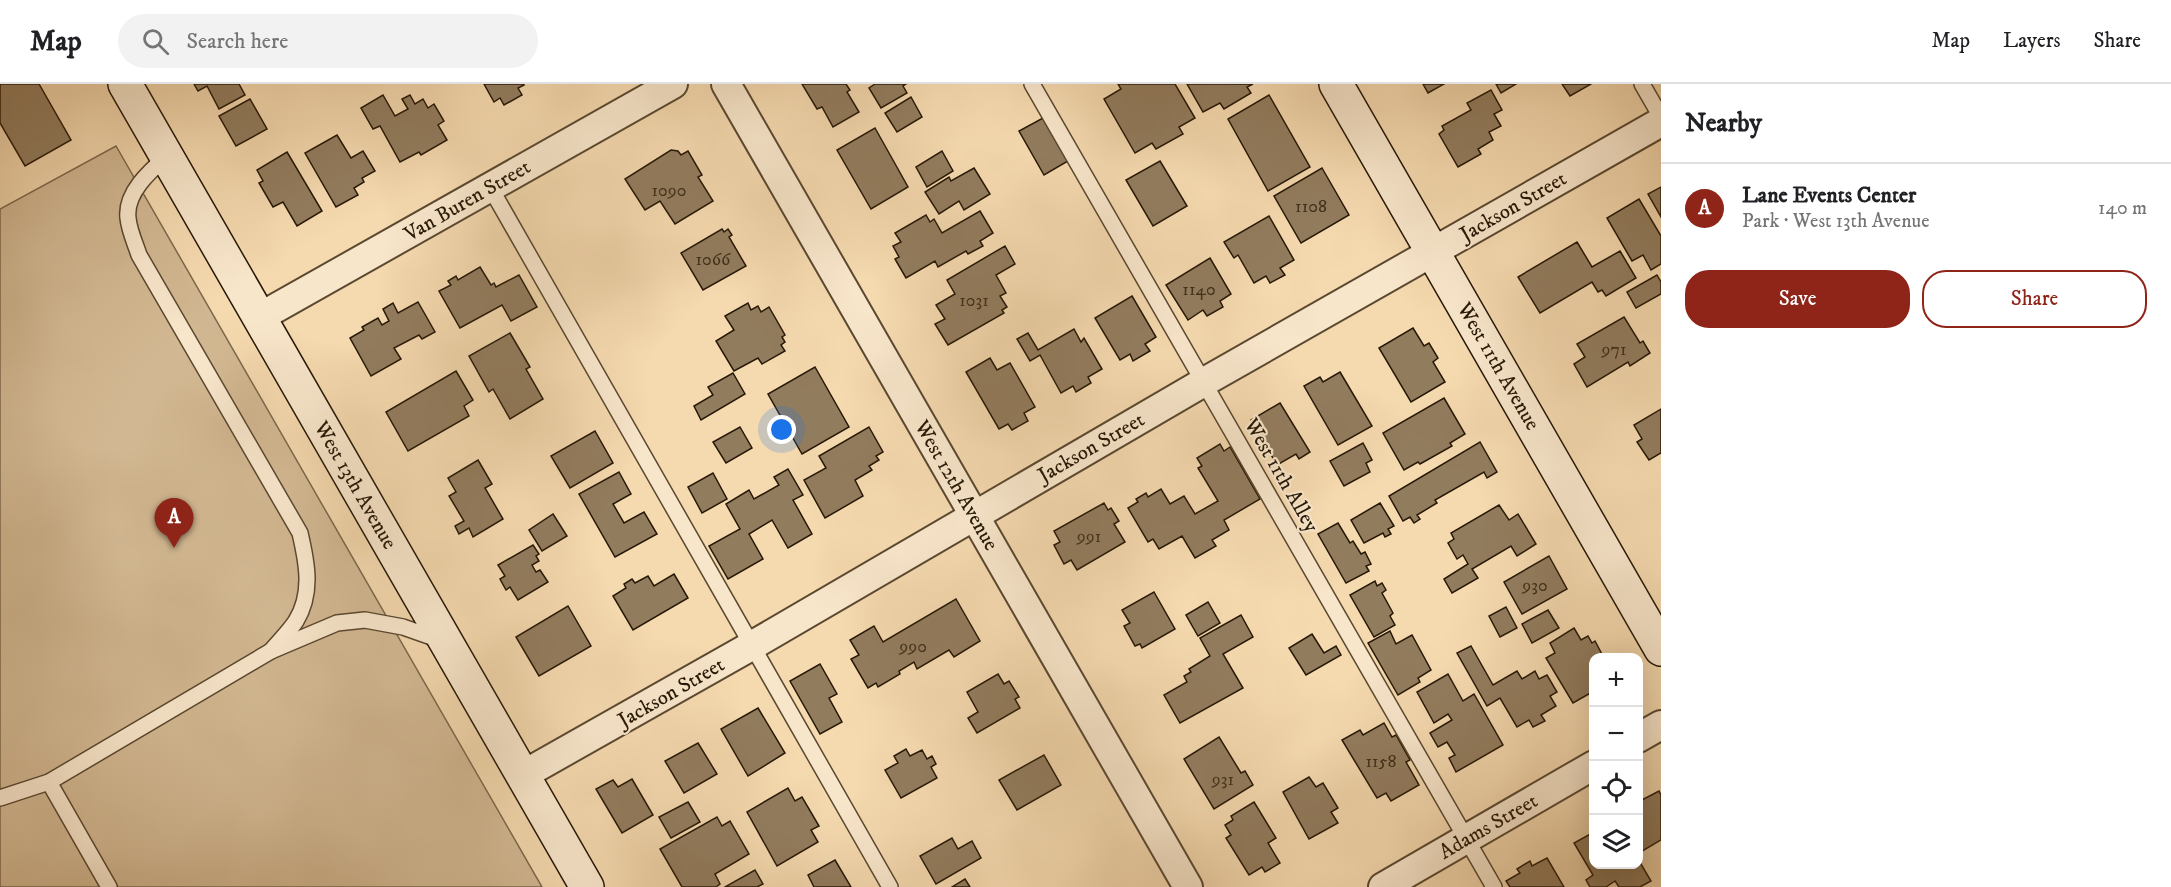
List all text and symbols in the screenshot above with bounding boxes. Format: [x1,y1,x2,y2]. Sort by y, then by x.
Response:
search box [118,14,538,68]
text: Map [30,24,82,59]
icon: search [139,25,172,58]
text: Search here [187,28,288,55]
text: Map [1931,28,1970,54]
text: Layers [2003,28,2061,54]
text: Share [2094,28,2141,54]
text: Nearby [1685,107,1762,140]
street label: Van Buren Street [399,154,535,248]
street label: Jackson Street [1454,166,1572,249]
house number: 1090 [652,180,686,202]
text: Lane Events Center [1742,182,1916,209]
house number: 1108 [1295,196,1327,218]
text: A [1698,196,1711,221]
text: 140 m [2098,196,2147,221]
text: Park · West 13th Avenue [1742,209,1929,234]
house number: 1066 [696,249,731,271]
button: Save [1685,270,1910,328]
button: Share [1922,270,2147,328]
house number: 1140 [1182,279,1216,301]
house number: 1031 [959,290,989,312]
street label: West 11th Avenue [1451,297,1545,435]
house number: 971 [1600,339,1627,361]
street label: Jackson Street [1032,407,1150,490]
street label: West 11th Alley [1238,413,1325,538]
your location [767,415,796,444]
street label: West 12th Avenue [908,415,1004,555]
street label: West 13th Avenue [307,416,402,554]
pin: A [154,498,194,548]
house number: 991 [1076,526,1101,548]
house number: 930 [1521,575,1548,597]
house number: 990 [898,636,927,658]
street label: Jackson Street [612,652,730,735]
map controls [1589,653,1643,869]
button: + [1589,653,1643,707]
button: − [1589,707,1643,761]
house number: 1158 [1365,751,1397,773]
button: locate [1589,761,1643,815]
house number: 931 [1211,769,1234,791]
street label: Adams Street [1434,788,1543,866]
button: layers [1589,815,1643,869]

